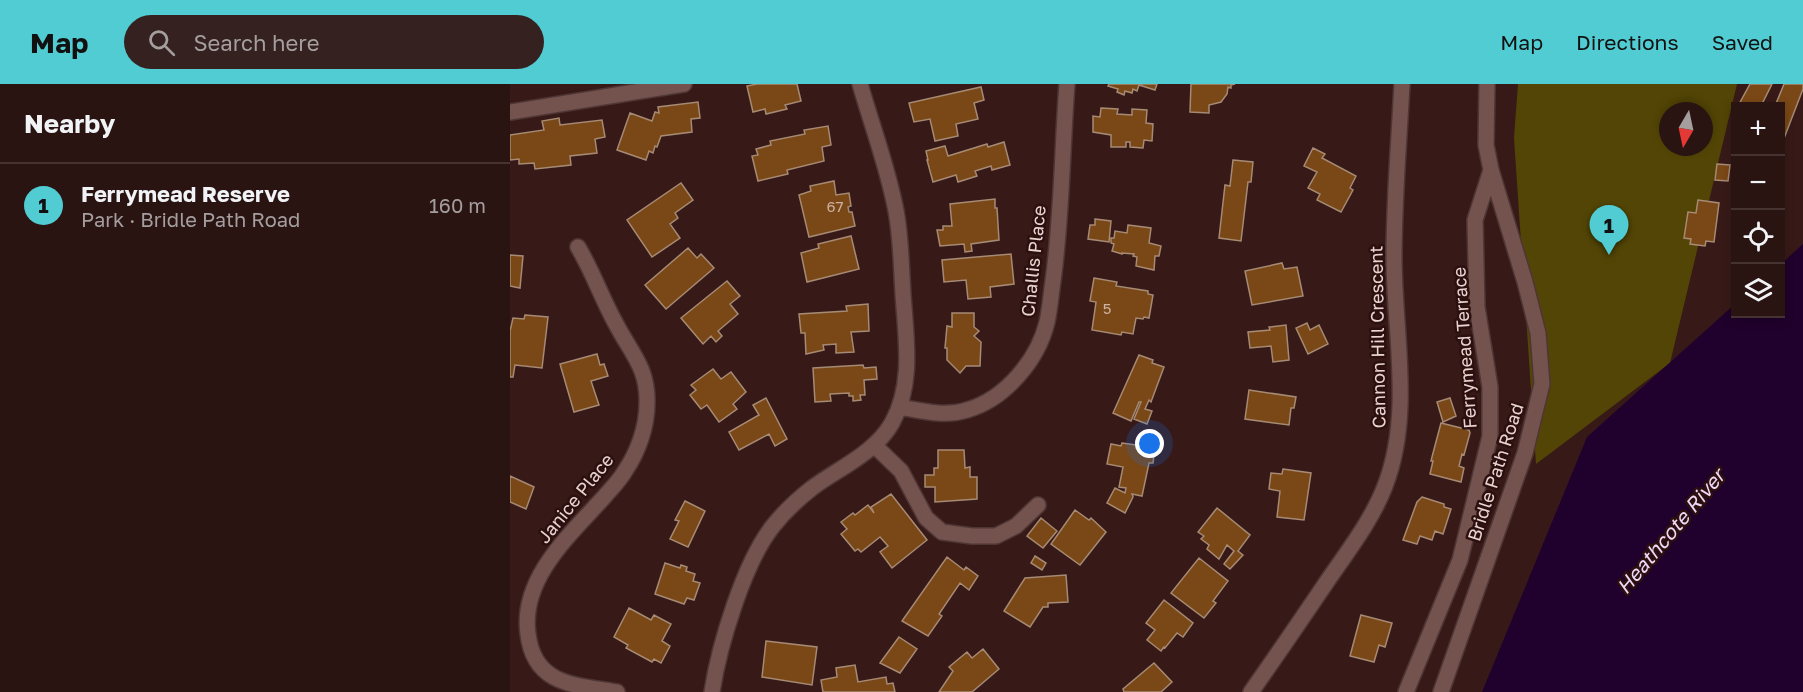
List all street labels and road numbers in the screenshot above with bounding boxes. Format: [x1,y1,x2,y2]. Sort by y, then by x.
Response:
street label: Challis Place [1016,204,1050,318]
street label: Cannon Hill Crescent [1364,245,1390,429]
street label: Ferrymead Terrace [1447,266,1481,430]
street label: Bridle Path Road [1462,400,1528,544]
street label: Janice Place [532,449,618,547]

